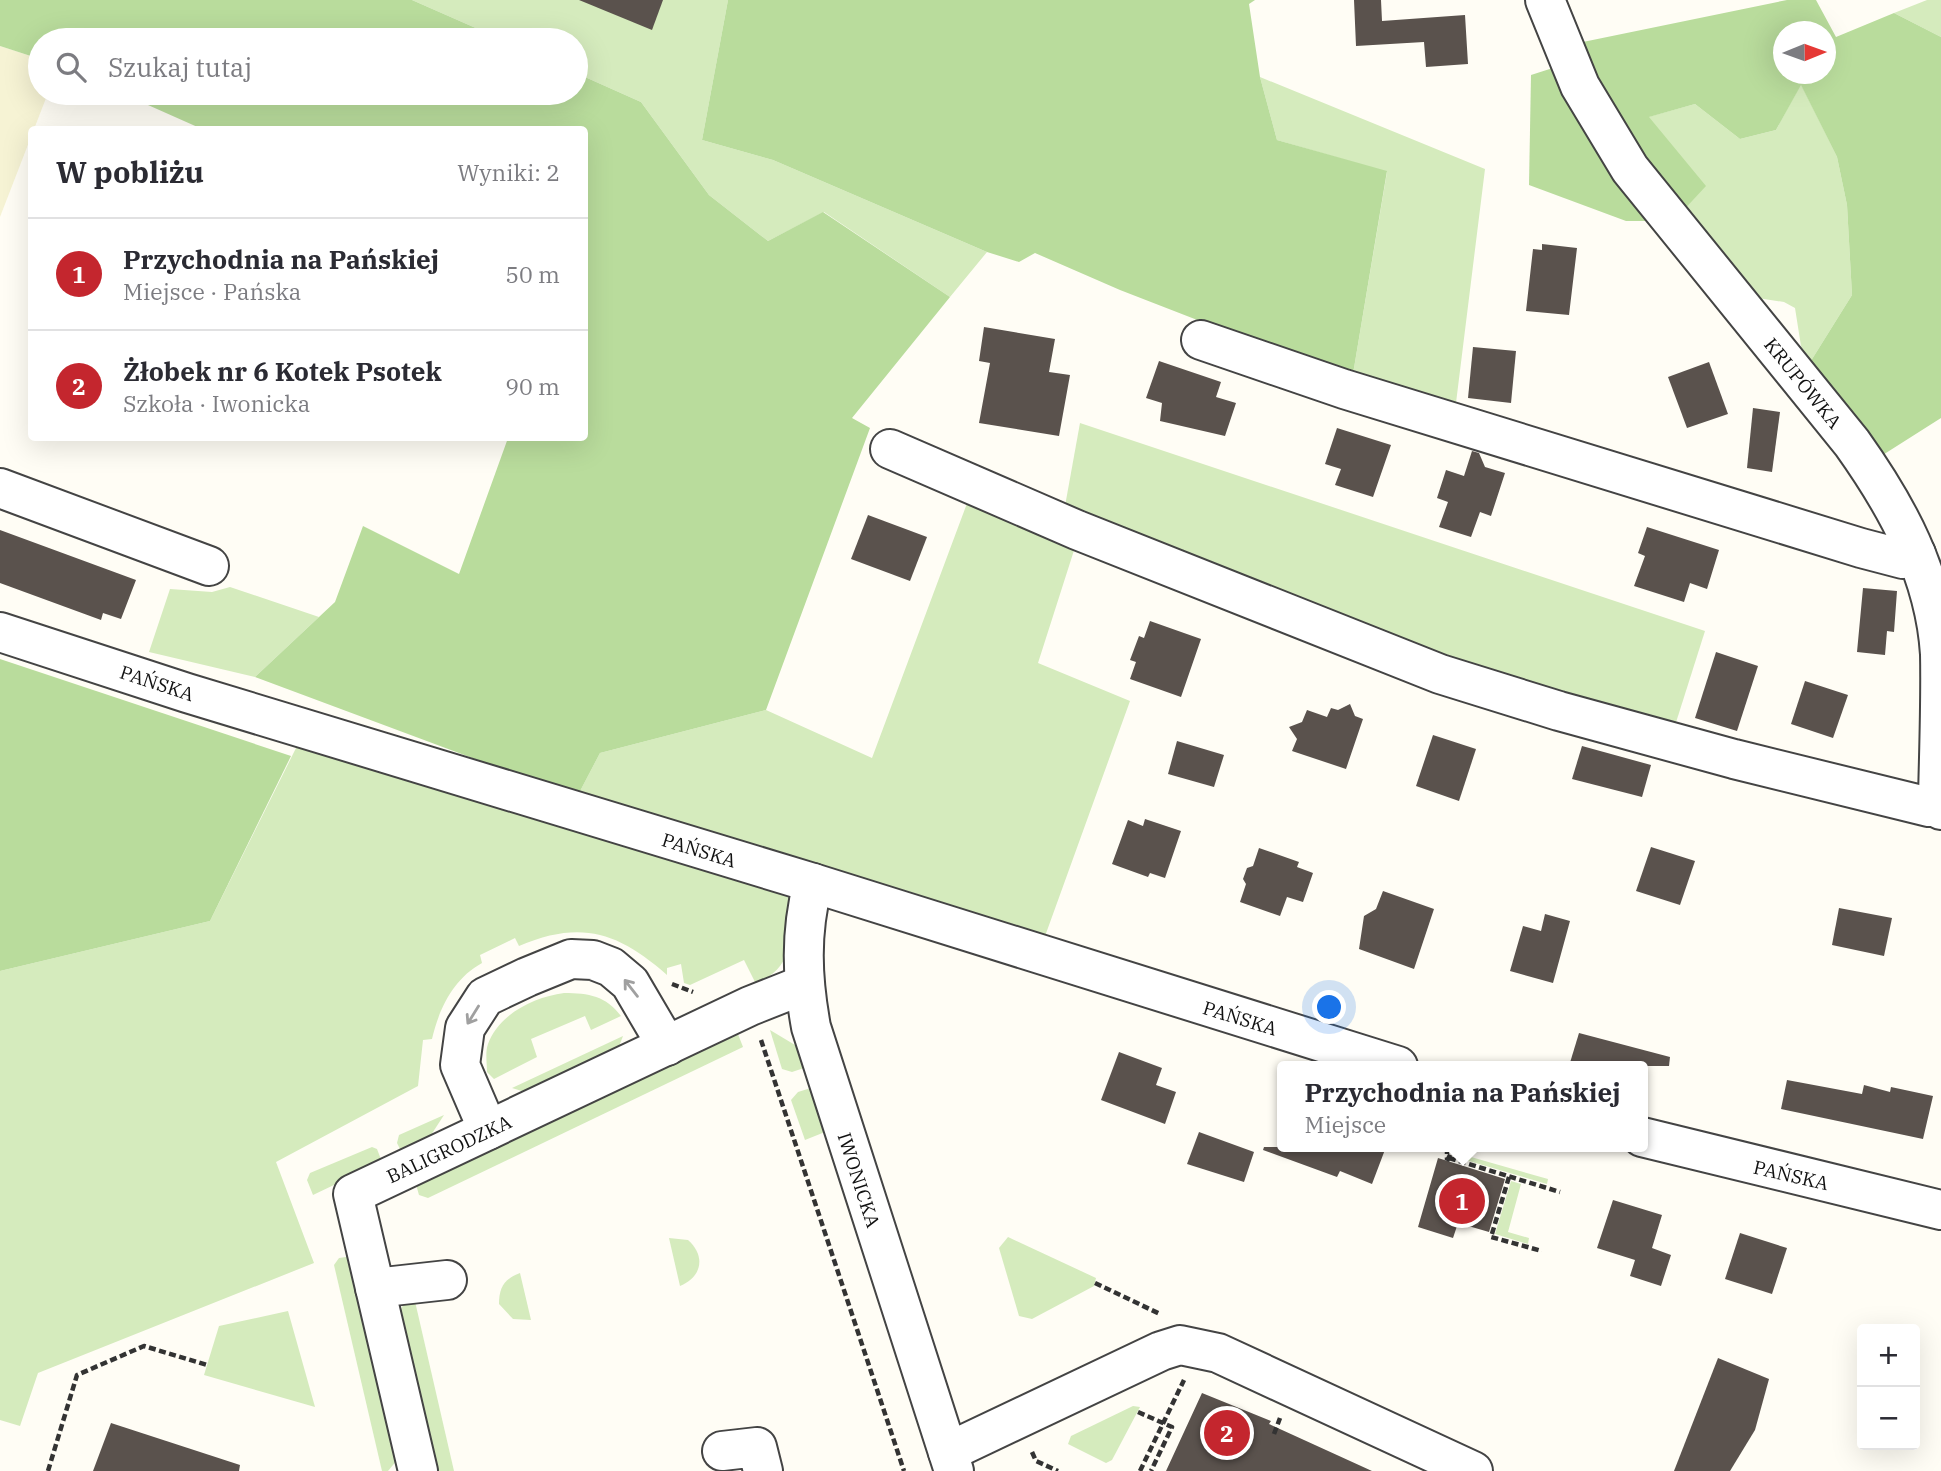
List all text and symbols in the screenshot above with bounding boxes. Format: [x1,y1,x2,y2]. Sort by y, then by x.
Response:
north arrow [1773,21,1836,84]
search box [28,28,588,105]
icon: search [52,48,90,86]
text: Szukaj tutaj [108,50,252,84]
text: W pobliżu [56,152,204,191]
text: Wyniki: 2 [457,157,560,187]
text: Przychodnia na Pańskiej [123,242,439,276]
text: 1 [72,259,86,289]
text: 50 m [505,259,560,289]
text: Miejsce · Pańska [123,276,301,306]
street label: KRUPÓWKA [1759,333,1847,433]
text: Żłobek nr 6 Kotek Psotek [123,354,442,388]
text: 2 [72,371,86,401]
text: 90 m [505,371,560,401]
text: Szkoła · Iwonicka [123,388,310,418]
street label: PAŃSKA [117,660,197,706]
street label: PAŃSKA [659,827,739,873]
one-way arrow [624,979,639,997]
your location [1312,990,1346,1024]
street label: PAŃSKA [1200,995,1280,1041]
one-way arrow [465,1004,479,1024]
popup [1277,1061,1648,1152]
text: Przychodnia na Pańskiej [1304,1075,1621,1109]
text: Miejsce [1304,1109,1386,1139]
street label: BALIGRODZKA [383,1110,515,1188]
street label: IWONICKA [832,1129,886,1231]
street label: PAŃSKA [1751,1155,1831,1195]
pin: 1 [1439,1175,1485,1227]
map controls [1857,1324,1920,1450]
button: + [1857,1324,1920,1387]
button: − [1857,1387,1920,1450]
pin: 2 [1204,1407,1250,1459]

